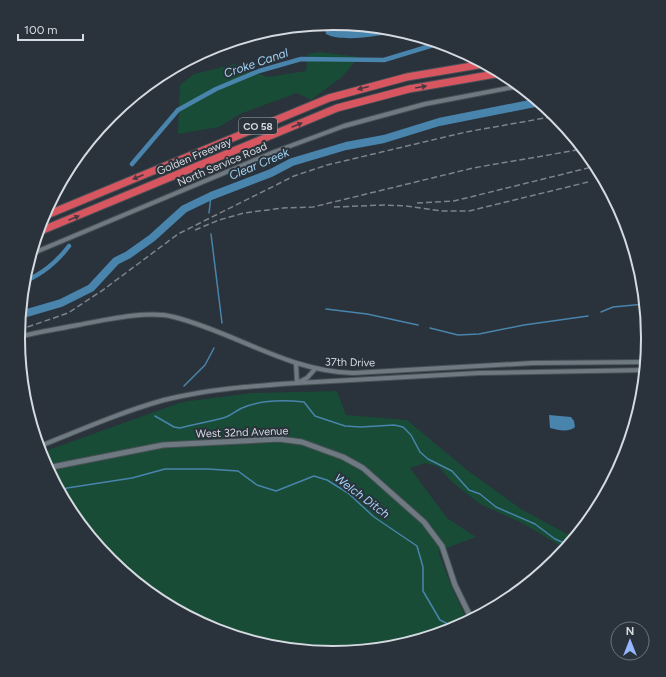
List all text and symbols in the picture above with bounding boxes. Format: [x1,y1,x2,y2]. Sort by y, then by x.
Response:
scale bar [18,16,83,42]
text: 100 m [24,23,58,37]
water label: Croke Canal [222,45,290,81]
one-way arrow [415,84,427,90]
one-way arrow [357,85,369,91]
road number: CO 58 [239,118,277,134]
one-way arrow [292,122,303,128]
street label: Golden Freeway [155,135,234,178]
street label: North Service Road [175,140,269,189]
water label: Clear Creek [227,145,292,183]
one-way arrow [133,174,144,180]
one-way arrow [68,215,80,222]
street label: 37th Drive [325,356,375,369]
street label: West 32nd Avenue [195,424,289,441]
water label: Welch Ditch [332,471,393,521]
north arrow [610,621,650,661]
text: N [626,625,634,638]

